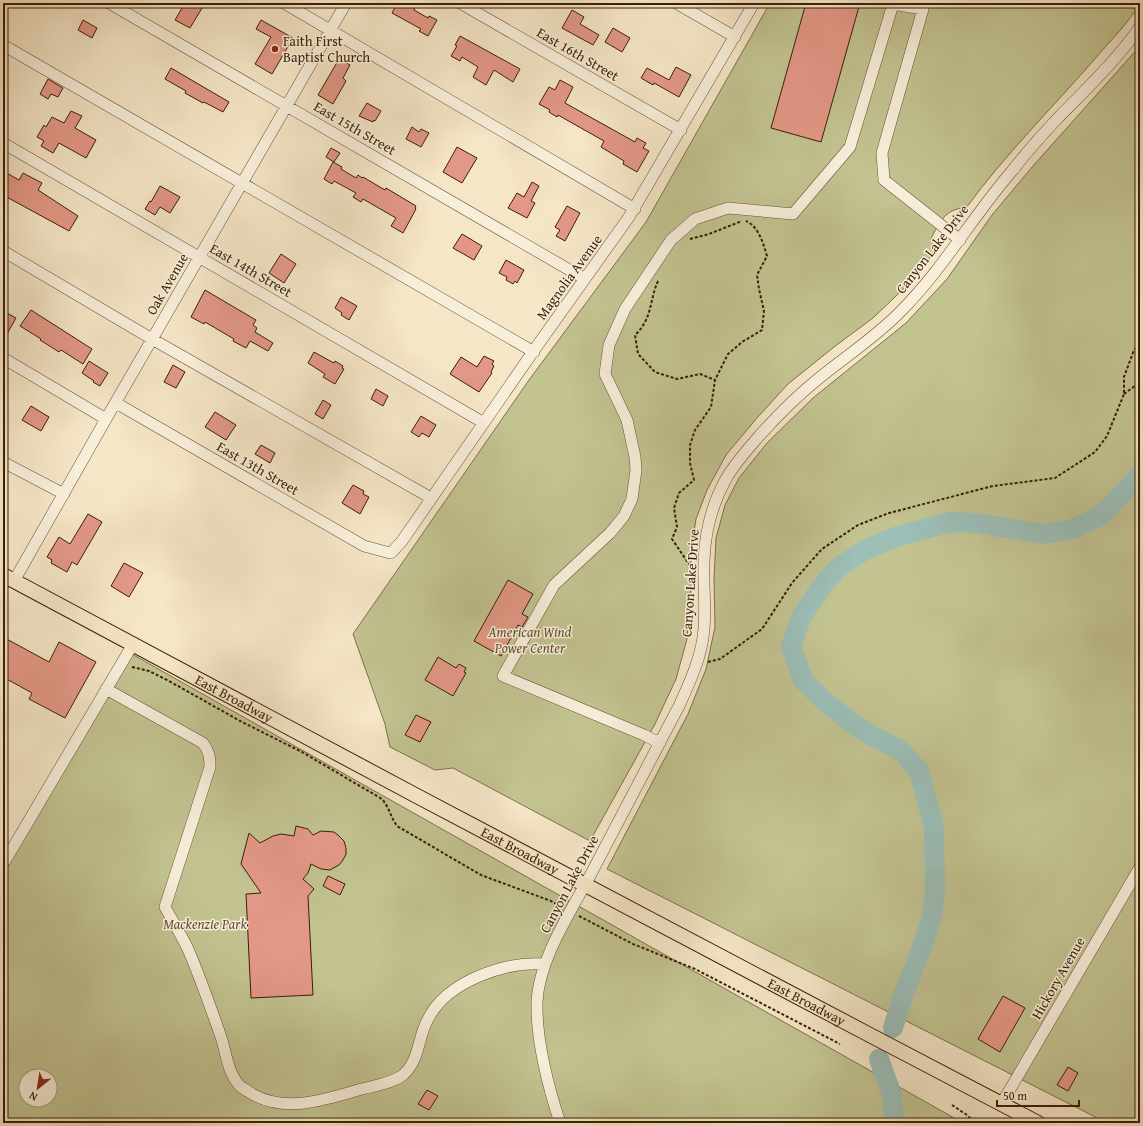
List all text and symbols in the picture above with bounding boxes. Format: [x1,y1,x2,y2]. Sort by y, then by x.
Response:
street label: East 16th Street [533,22,623,86]
place label: Faith First Baptist Church [283,31,370,67]
marker: Faith First Baptist Church [270,44,280,54]
street label: East 15th Street [310,96,400,160]
street label: Canyon Lake Drive [891,200,973,298]
street label: Magnolia Avenue [531,230,607,324]
street label: East 14th Street [206,238,296,302]
street label: Oak Avenue [141,249,193,319]
street label: East 13th Street [213,436,303,500]
street label: Canyon Lake Drive [676,528,704,638]
park label: American Wind Power Center [488,622,572,658]
street label: East Broadway [192,669,277,727]
street label: East Broadway [478,822,563,879]
street label: Canyon Lake Drive [535,831,603,936]
park label: Mackenzie Park [163,914,247,934]
street label: Hickory Avenue [1026,933,1090,1023]
street label: East Broadway [764,973,849,1031]
north arrow [18,1068,58,1108]
scale bar [997,1082,1079,1108]
text: 50 m [1003,1087,1027,1104]
text: N [25,1088,40,1105]

